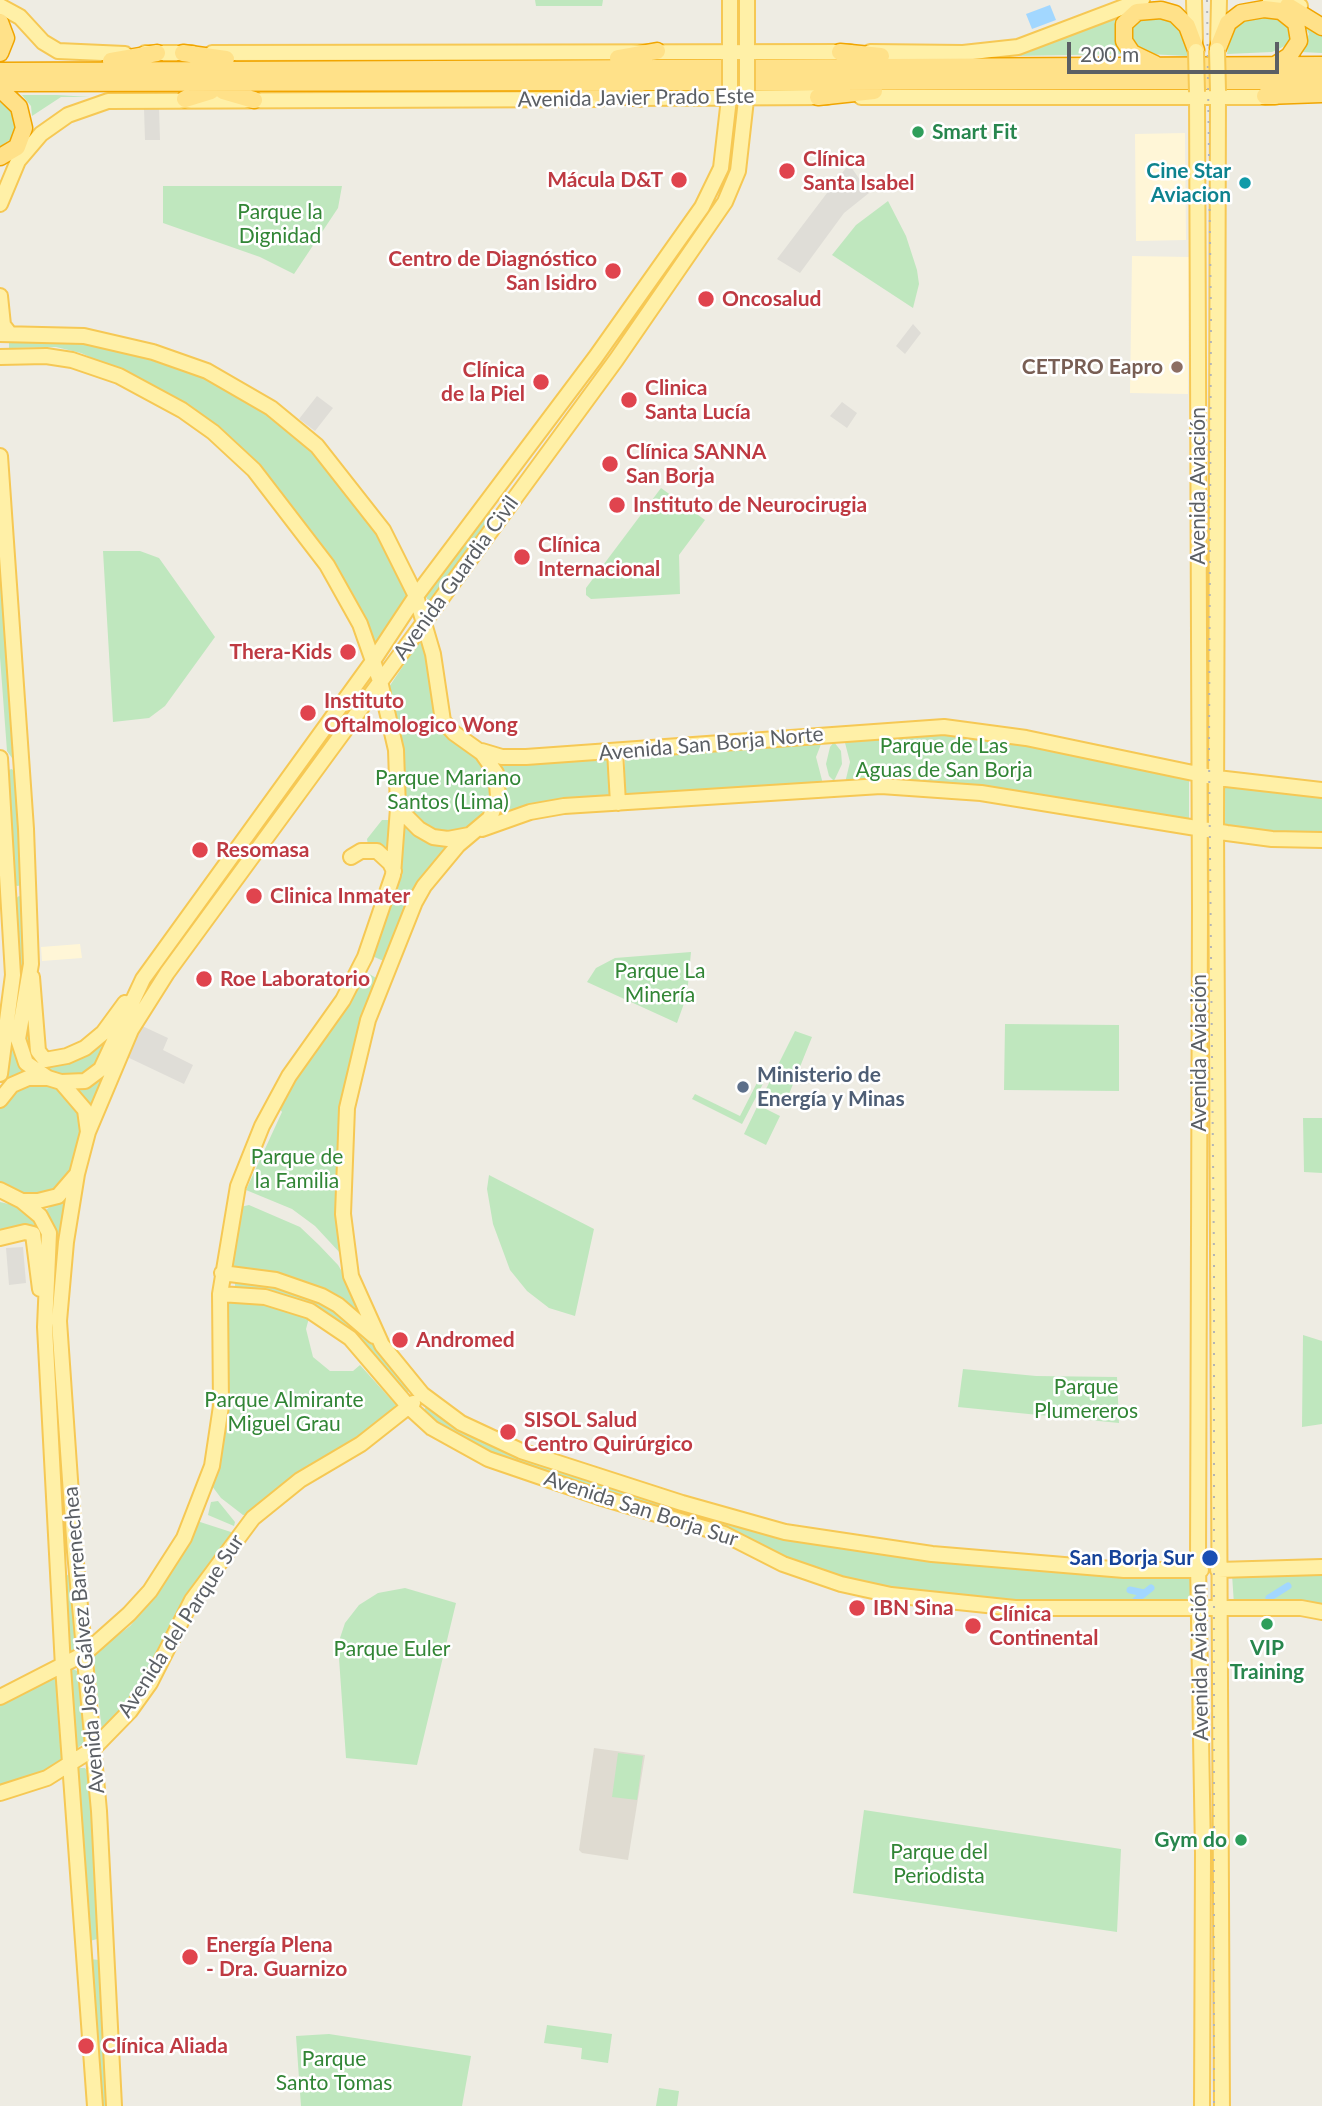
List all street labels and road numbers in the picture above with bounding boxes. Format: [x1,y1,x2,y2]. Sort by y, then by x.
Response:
street label: Avenida Javier Prado Este [517,83,755,113]
street label: Avenida Aviación [1185,407,1211,565]
street label: Avenida Guardia Civil [388,491,524,665]
street label: Avenida San Borja Norte [597,722,825,766]
street label: Avenida Aviación [1186,974,1212,1132]
street label: Avenida San Borja Sur [541,1466,741,1552]
street label: Avenida José Gálvez Barrenechea [58,1485,110,1795]
street label: Avenida del Parque Sur [112,1530,250,1722]
street label: Avenida Aviación [1186,1583,1214,1741]

